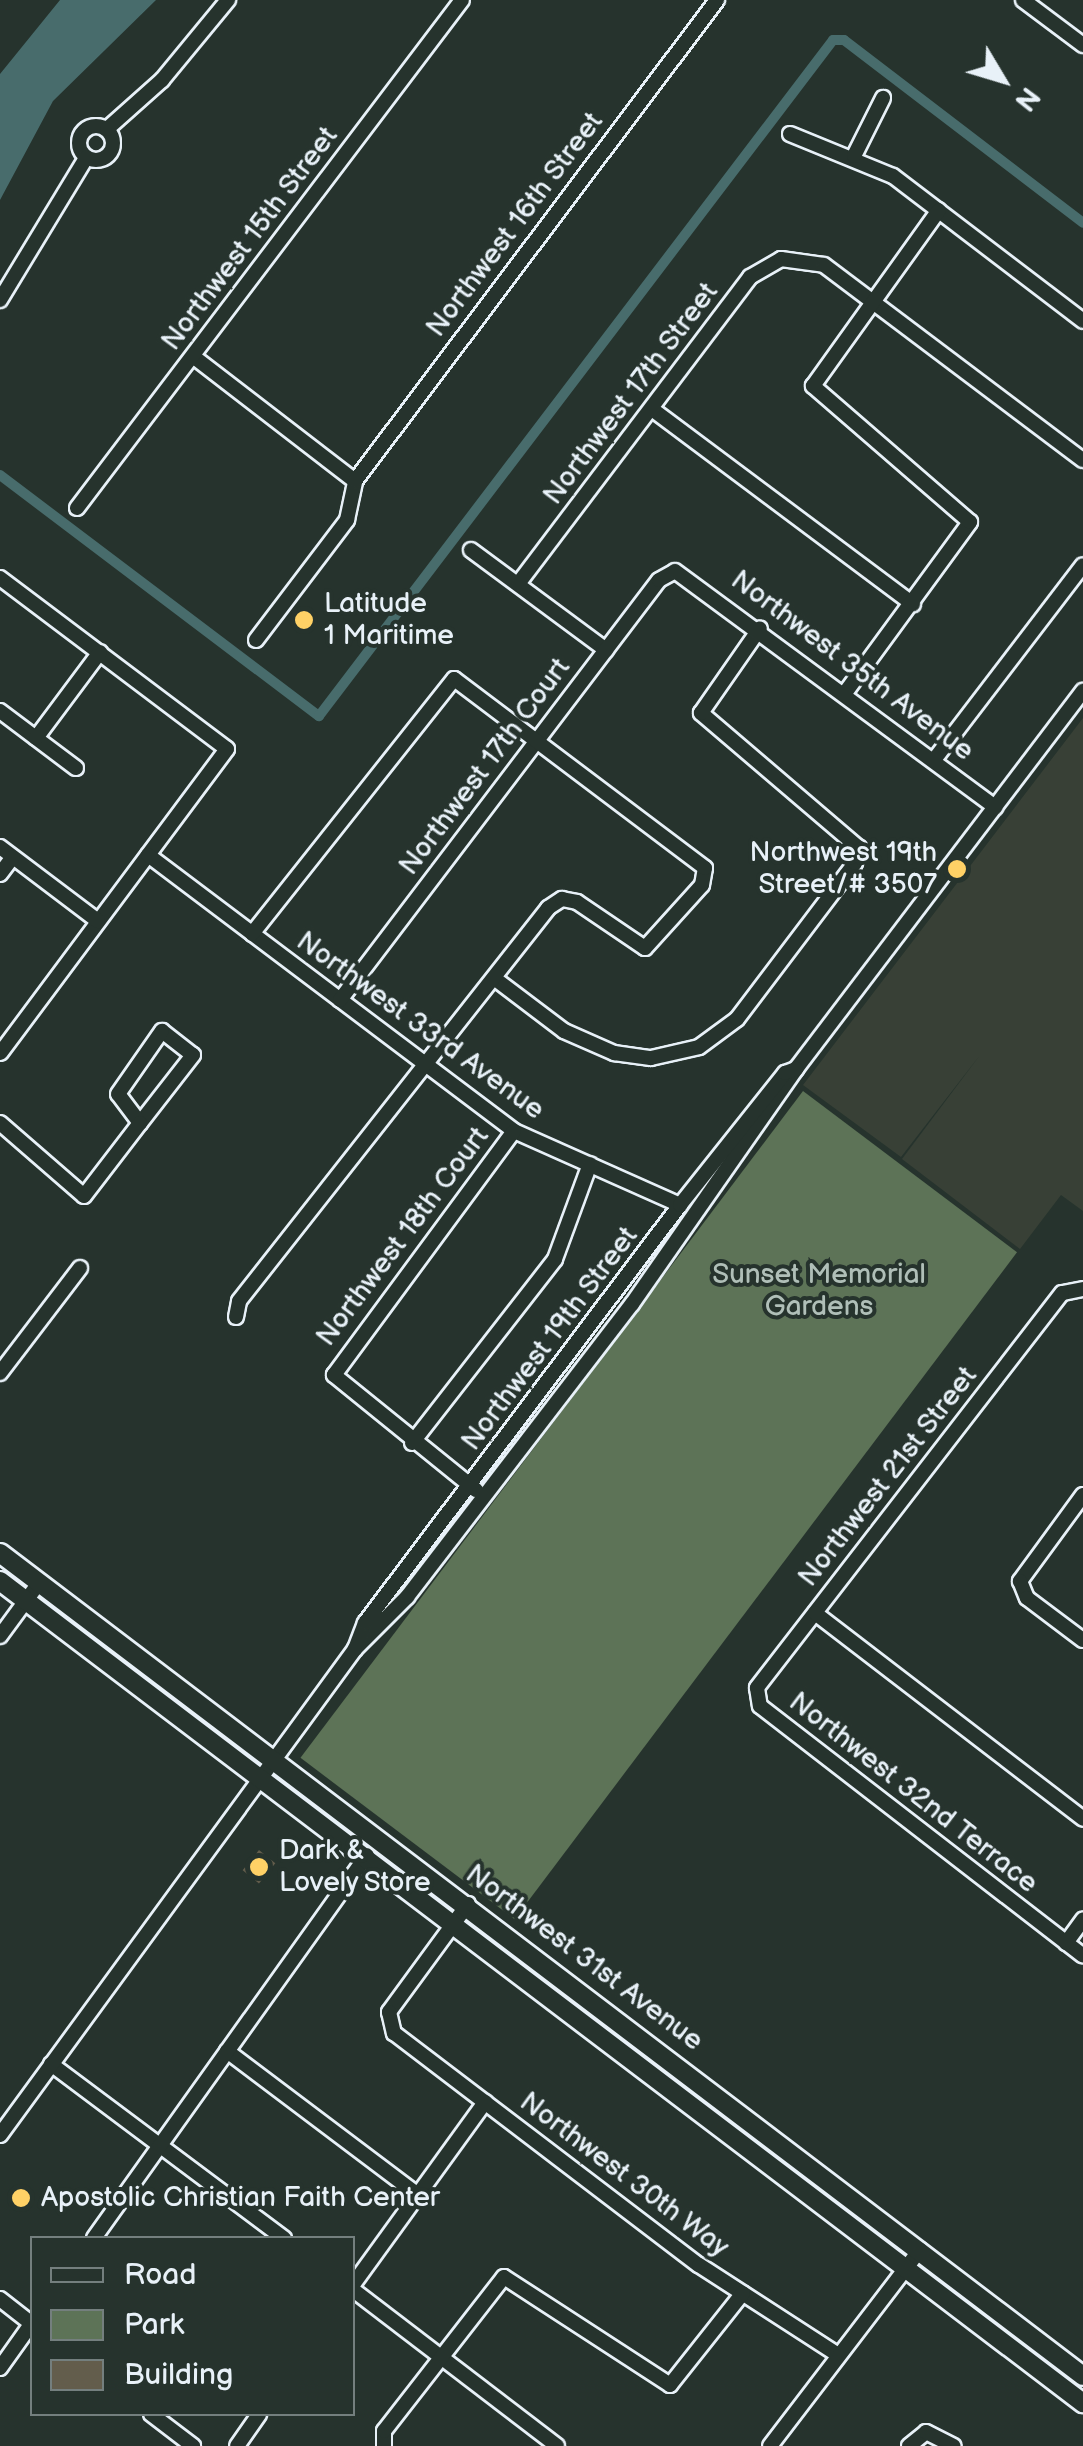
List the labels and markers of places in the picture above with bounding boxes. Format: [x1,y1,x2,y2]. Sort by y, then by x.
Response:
place label: Latitude 1 Maritime [324,587,454,653]
marker: Latitude 1 Maritime [293,609,315,631]
place label: Northwest 19th Street/# 3507 [749,836,937,902]
marker: Northwest 19th Street/# 3507 [946,858,968,880]
place label: Dark & Lovely Store [279,1834,433,1900]
marker: Dark & Lovely Store [248,1856,270,1878]
place label: Apostolic Christian Faith Center [41,2181,440,2215]
marker: Apostolic Christian Faith Center [10,2187,32,2209]

